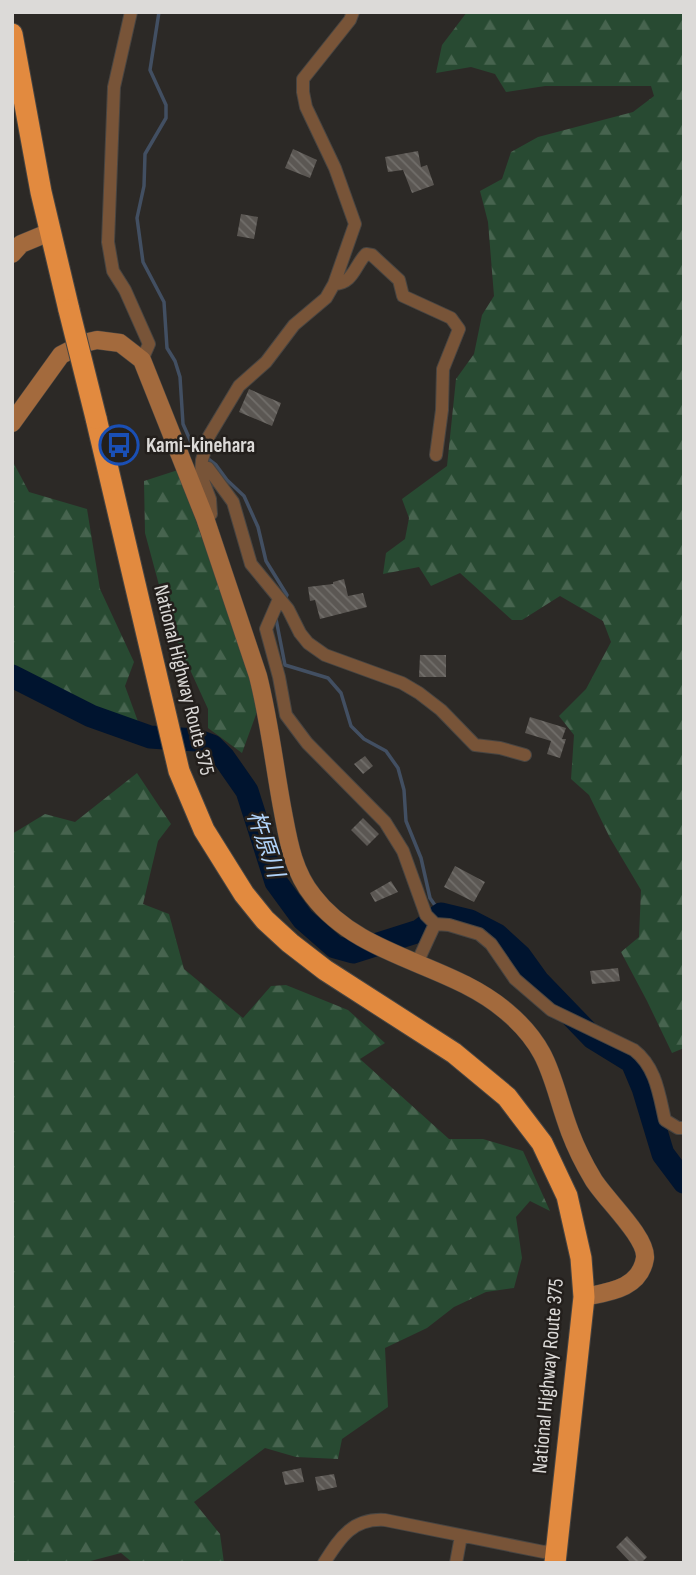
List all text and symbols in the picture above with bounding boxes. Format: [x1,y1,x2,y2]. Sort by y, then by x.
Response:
bus stop icon: Kami-kinehara [98,424,140,466]
place label: Kami-kinehara [146,433,255,458]
street label: National Highway Route 375 [148,582,220,778]
water label: 杵原川 [241,807,290,884]
street label: National Highway Route 375 [527,1278,569,1474]

